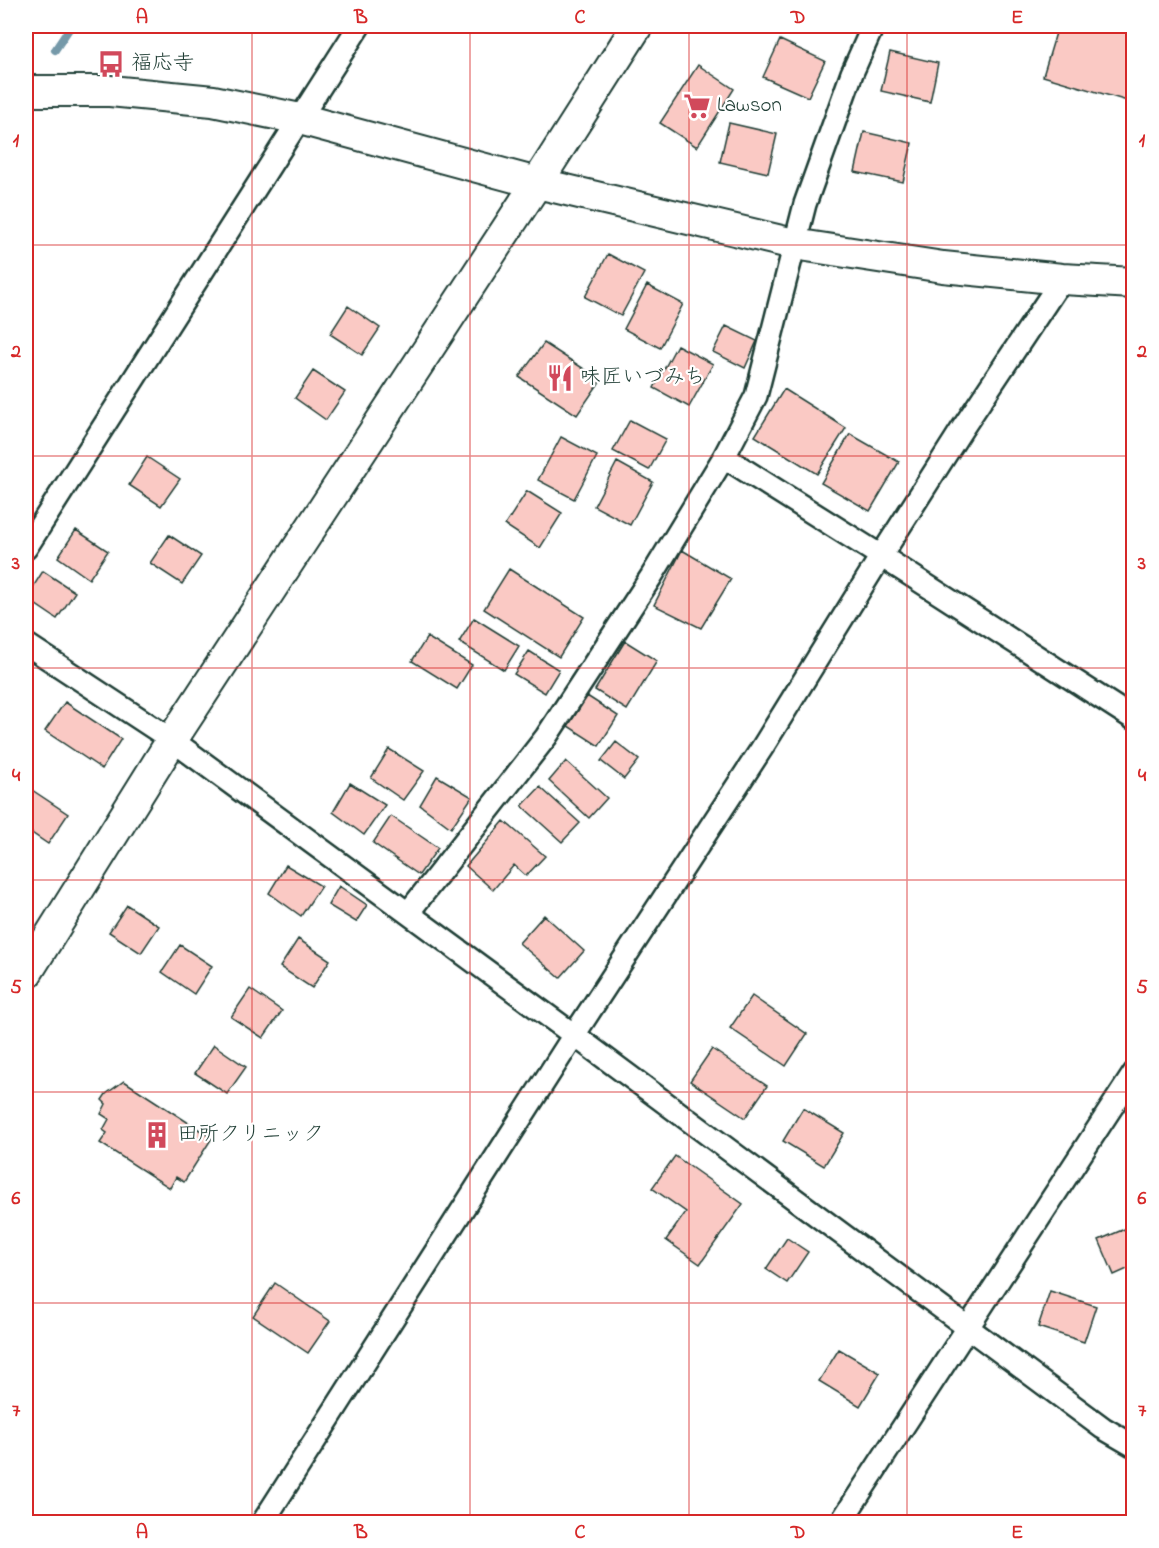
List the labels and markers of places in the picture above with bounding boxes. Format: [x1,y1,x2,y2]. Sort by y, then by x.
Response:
bus stop icon: 福応寺 [96,49,126,79]
place label: 福応寺 [131,49,194,79]
supermarket icon: Lawson [682,91,712,121]
place label: Lawson [717,91,782,121]
restaurant icon: 味匠いづみち [545,363,575,393]
place label: 味匠いづみち [580,363,705,393]
building icon: 田所クリニック [142,1120,172,1150]
place label: 田所クリニック [177,1120,324,1150]

